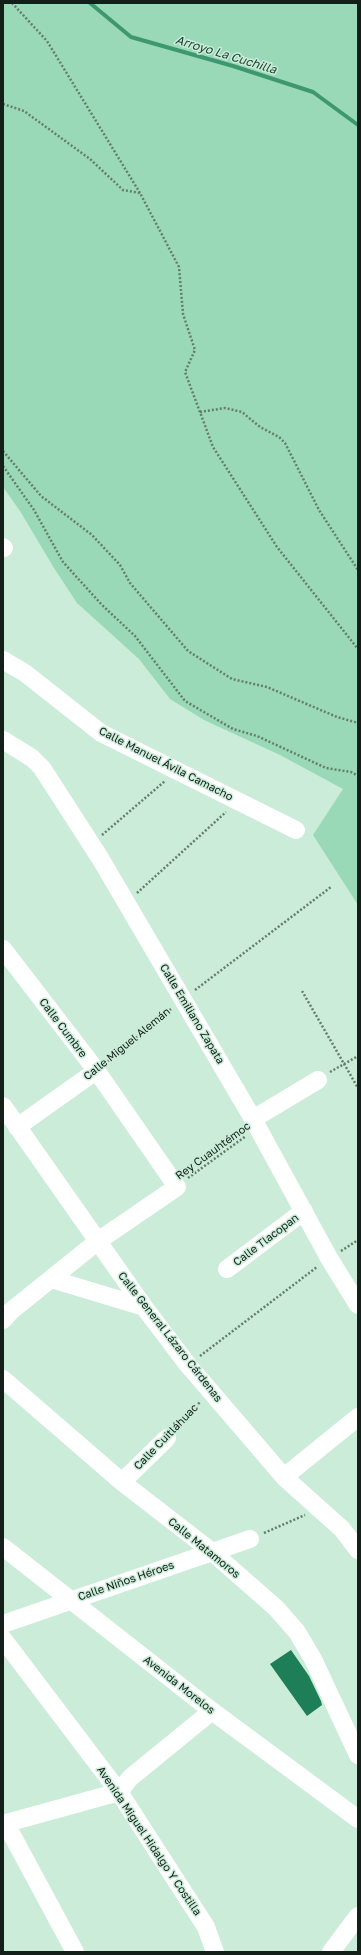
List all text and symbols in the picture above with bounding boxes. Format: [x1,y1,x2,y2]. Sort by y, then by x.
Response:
water label: Arroyo La Cuchilla [174,33,278,77]
street label: Calle Manuel Ávila Camacho [97,724,235,804]
street label: Calle Emiliano Zapata [157,962,227,1066]
street label: Calle Cumbre [36,996,90,1060]
street label: Calle Miguel Alemán [81,1005,173,1083]
street label: Rey Cuauhtémoc [173,1119,253,1183]
street label: Calle Tlacopan [231,1211,301,1269]
street label: Calle General Lázaro Cárdenas [115,1269,225,1405]
street label: Calle Cuitláhuac [131,1401,201,1473]
street label: Calle Matamoros [165,1515,243,1581]
street label: Calle Niños Héroes [76,1558,176,1604]
street label: Avenida Morelos [141,1653,217,1717]
street label: Avenida Miguel Hidalgo Y Costilla [94,1764,204,1918]

